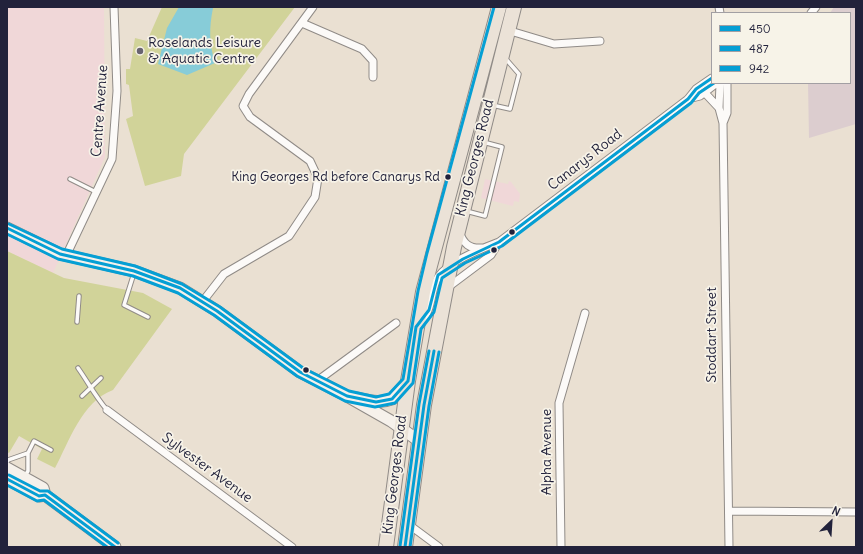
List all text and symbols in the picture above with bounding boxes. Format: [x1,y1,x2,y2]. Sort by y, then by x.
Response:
legend [711,12,851,84]
text: 450 [749,21,771,36]
place label: Roselands Leisure & Aquatic Centre [148,35,261,68]
text: 487 [749,41,769,56]
marker: Roselands Leisure & Aquatic Centre [135,46,145,56]
text: 942 [749,61,769,76]
street label: Centre Avenue [88,64,112,158]
street label: King Georges Road [452,98,498,218]
street label: Canarys Road [545,126,625,194]
place label: King Georges Rd before Canarys Rd [231,169,440,185]
marker: King Georges Rd before Canarys Rd [443,172,453,182]
unlabelled marker [507,227,517,237]
unlabelled marker [489,245,499,255]
street label: Stoddart Street [704,287,720,383]
unlabelled marker [301,365,311,375]
street label: Alpha Avenue [539,409,555,495]
street label: King Georges Road [379,414,411,536]
street label: Sylvester Avenue [159,430,255,506]
north arrow [811,502,851,542]
text: N [830,503,842,519]

